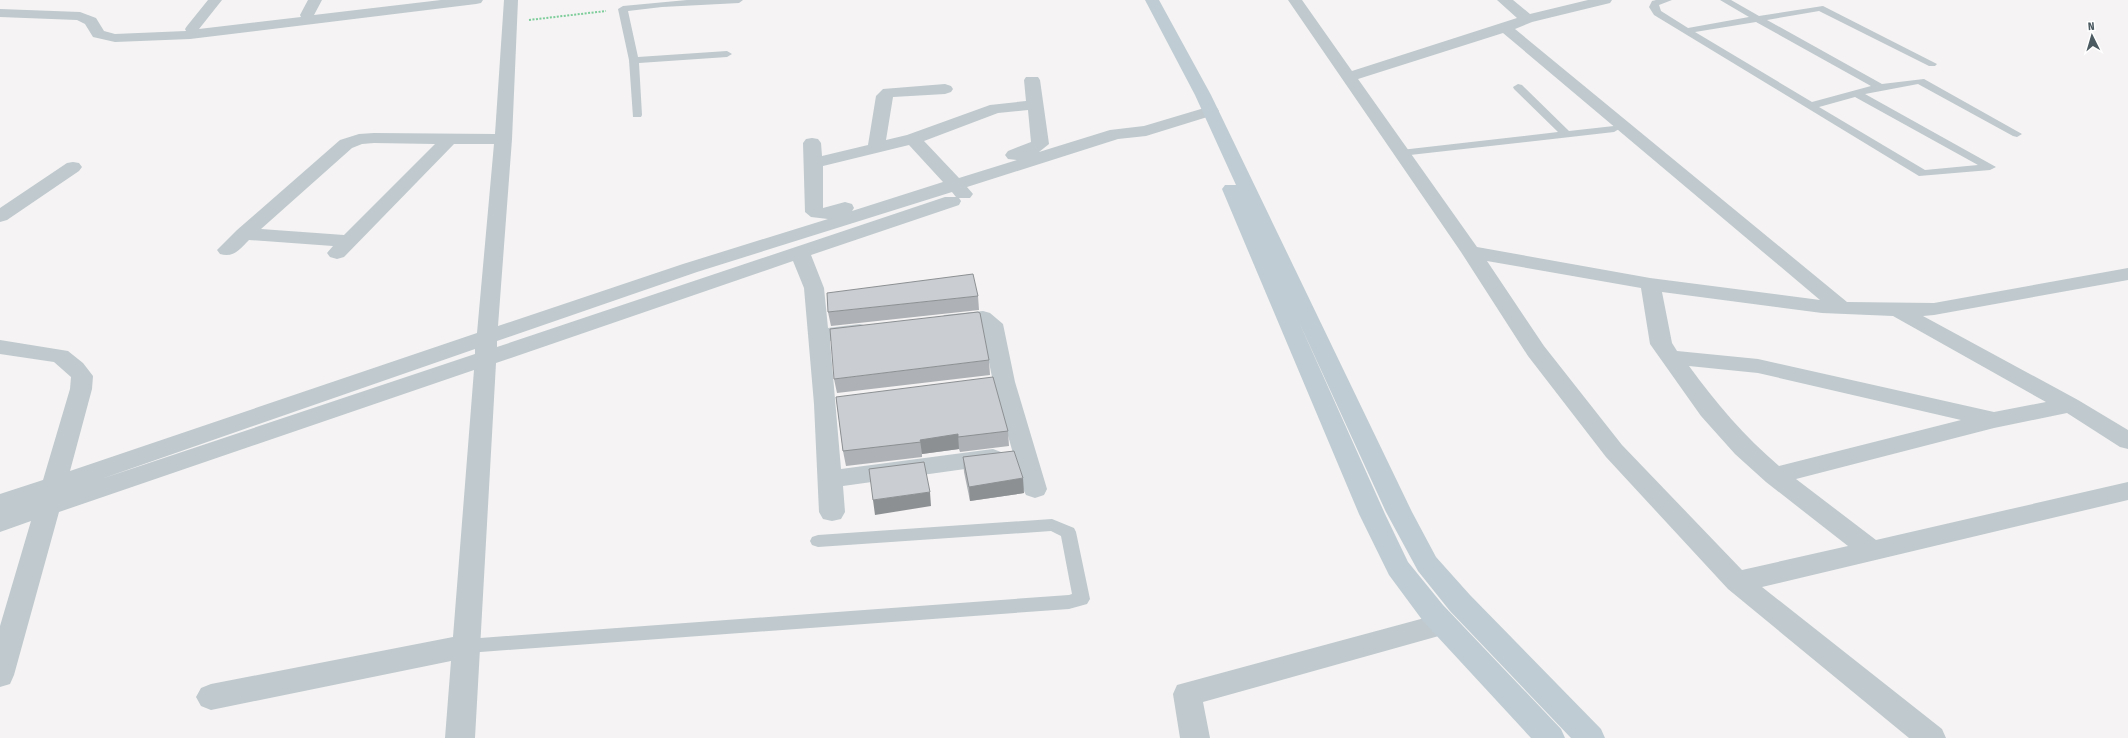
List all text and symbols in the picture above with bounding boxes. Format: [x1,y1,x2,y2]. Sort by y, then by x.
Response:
north arrow [2072,16,2112,56]
text: N [2087,20,2095,33]

